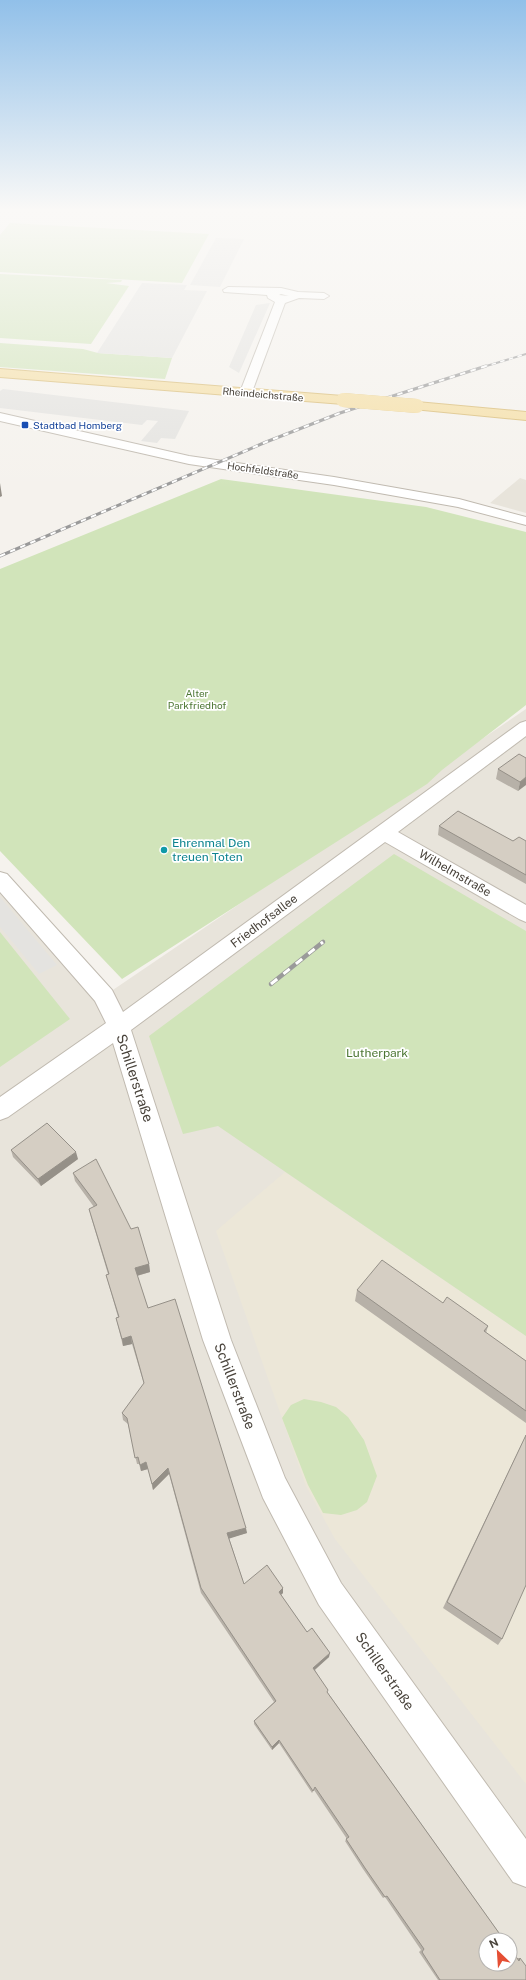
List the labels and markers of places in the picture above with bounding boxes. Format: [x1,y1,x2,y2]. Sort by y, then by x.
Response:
place label: Stadtbad Homberg [33,419,122,431]
marker: Stadtbad Homberg [20,420,30,430]
place label: Ehrenmal Den treuen Toten [172,836,250,864]
marker: Ehrenmal Den treuen Toten [159,845,169,855]

